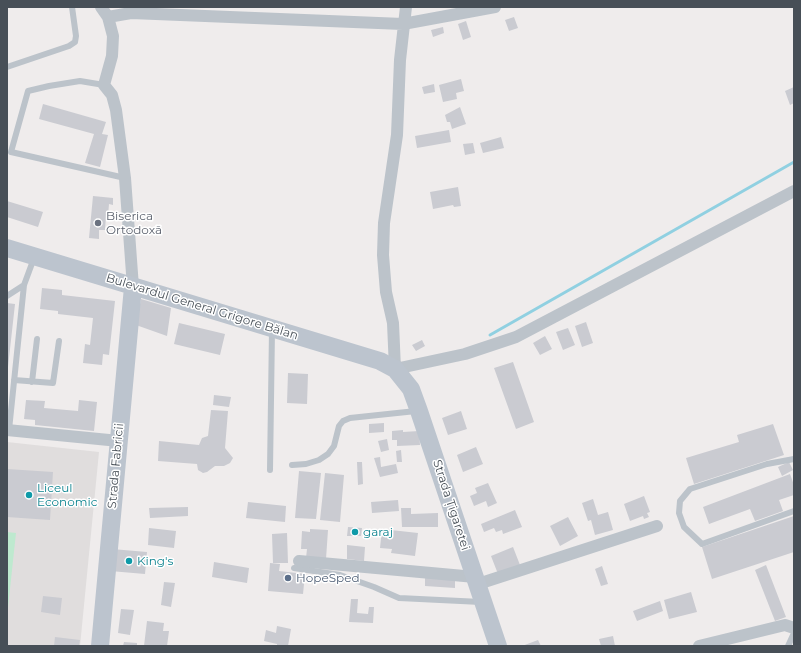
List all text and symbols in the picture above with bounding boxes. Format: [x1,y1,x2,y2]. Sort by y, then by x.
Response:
place label: Biserica Ortodoxă [106,209,162,237]
marker: Biserica Ortodoxă [93,218,103,228]
street label: Bulevardul General Grigore Bălan [104,271,300,343]
street label: Strada Fabricii [105,423,127,509]
street label: Strada Țigaretei [430,458,472,552]
place label: Liceul Economic [37,481,97,509]
marker: Liceul Economic [24,490,34,500]
place label: garaj [363,525,393,539]
marker: garaj [350,527,360,537]
place label: King's [137,554,173,568]
marker: King's [124,556,134,566]
place label: HopeSped [296,571,360,585]
marker: HopeSped [283,573,293,583]

